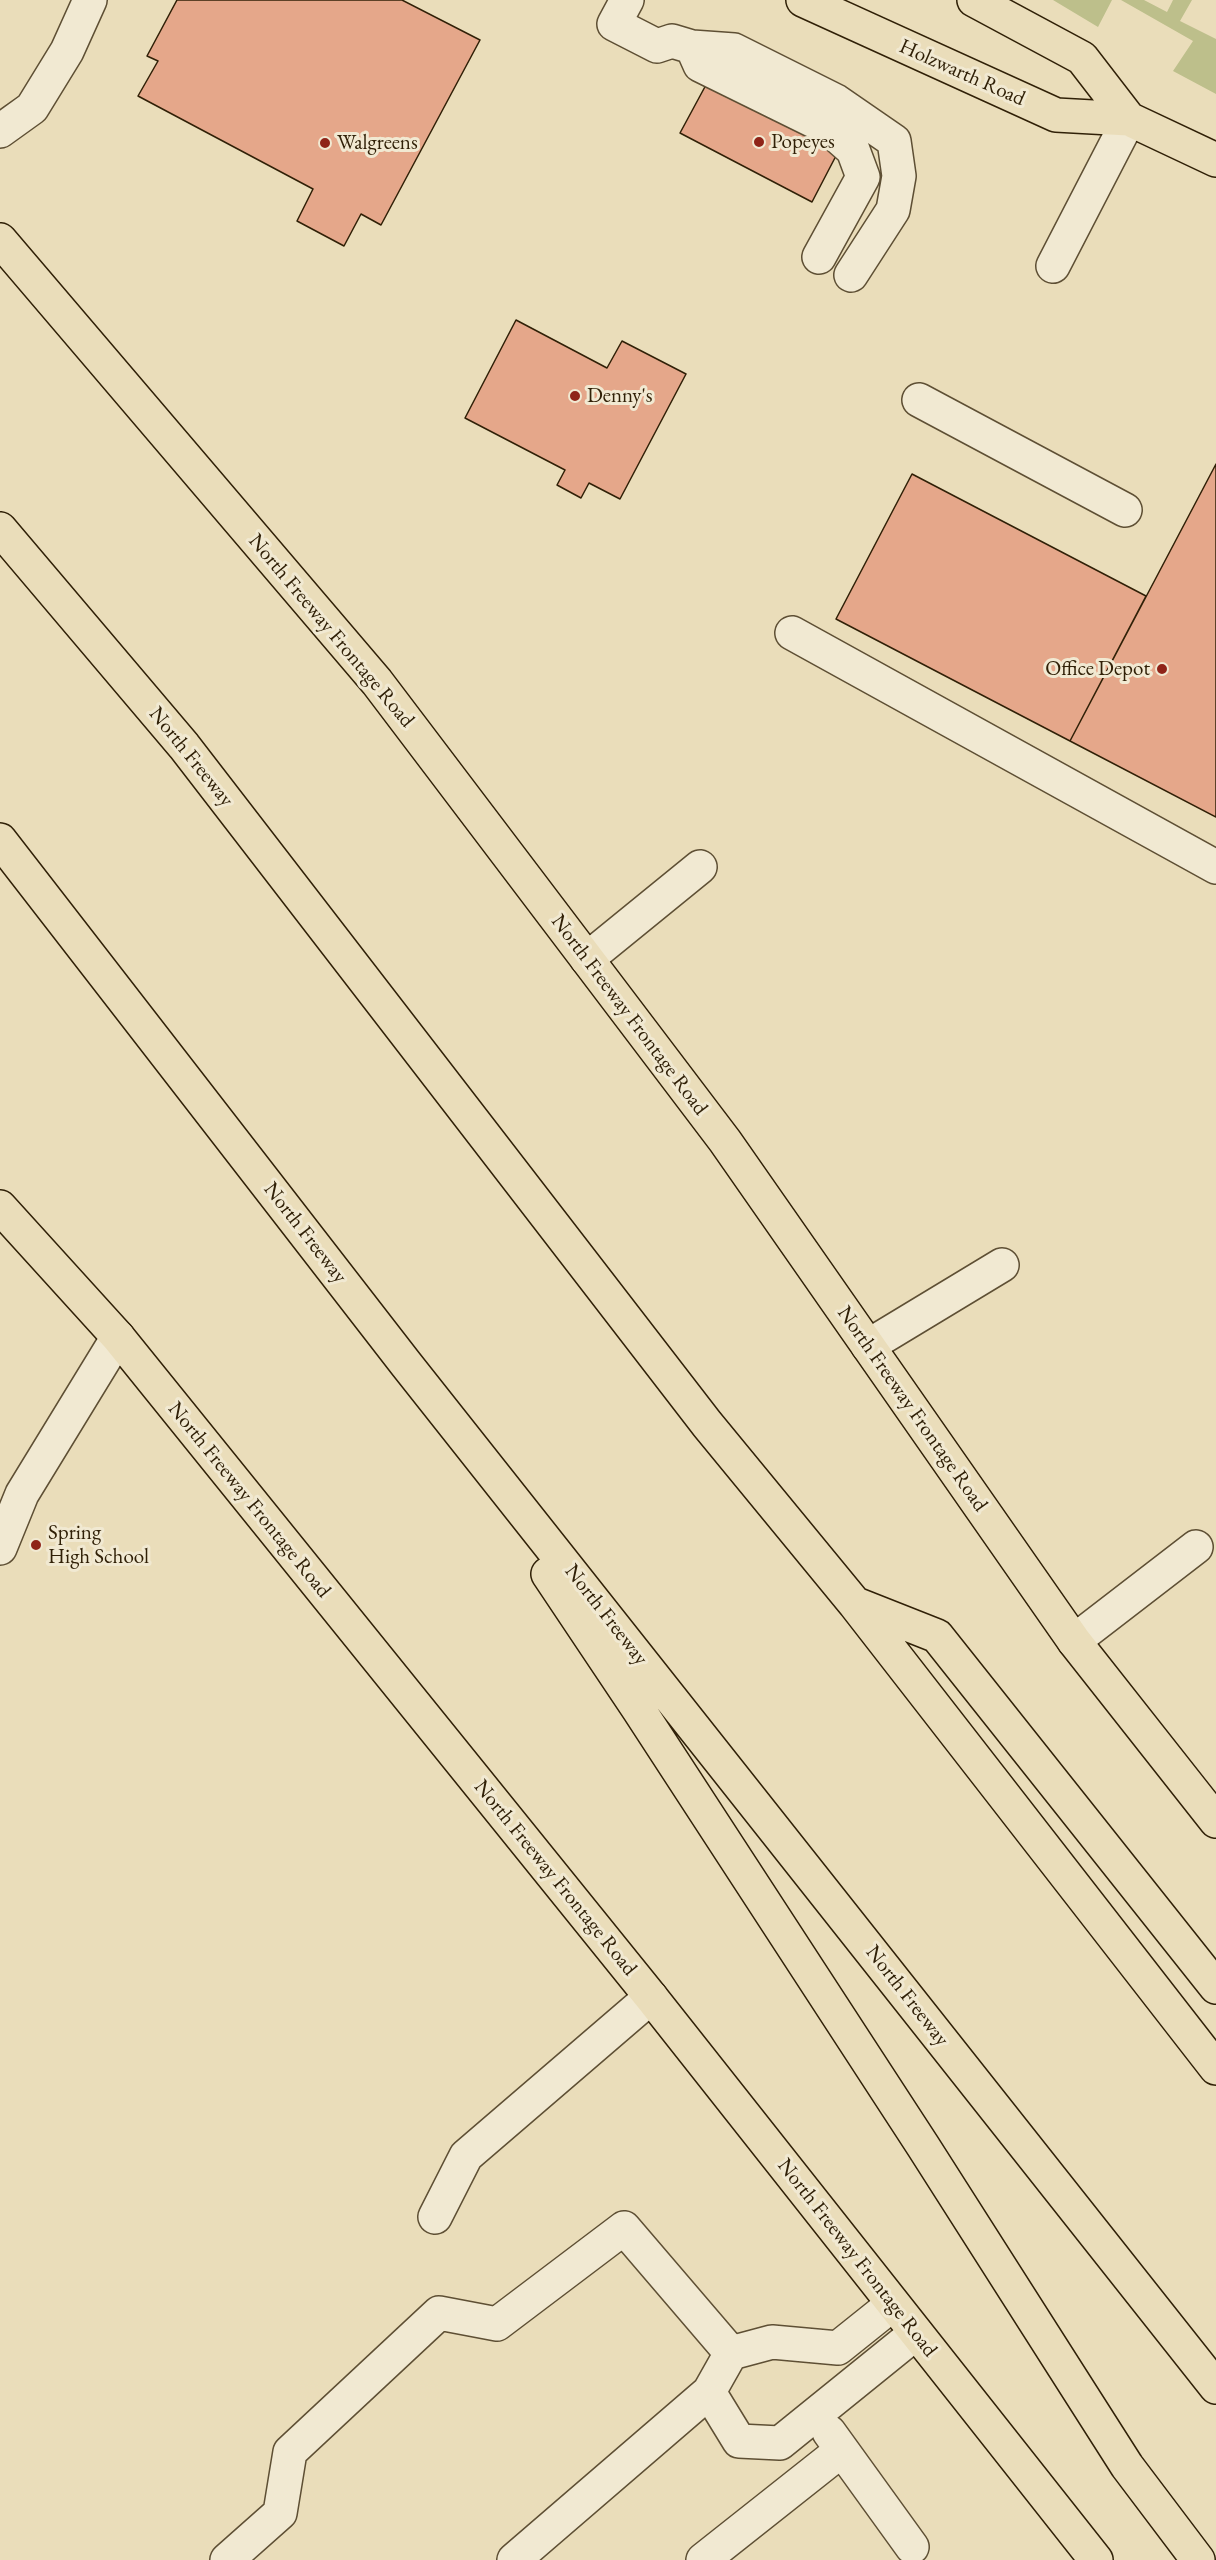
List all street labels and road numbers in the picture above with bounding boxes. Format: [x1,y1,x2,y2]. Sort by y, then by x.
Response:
street label: Holzwarth Road [895,34,1029,112]
street label: North Freeway Frontage Road [243,529,419,733]
street label: North Freeway [143,702,239,812]
street label: North Freeway Frontage Road [545,910,713,1120]
street label: North Freeway [258,1178,352,1288]
street label: North Freeway Frontage Road [831,1301,993,1517]
street label: North Freeway Frontage Road [162,1397,336,1603]
street label: North Freeway [559,1560,653,1670]
street label: North Freeway Frontage Road [468,1775,642,1981]
street label: North Freeway [860,1941,954,2051]
street label: North Freeway Frontage Road [772,2154,942,2362]

